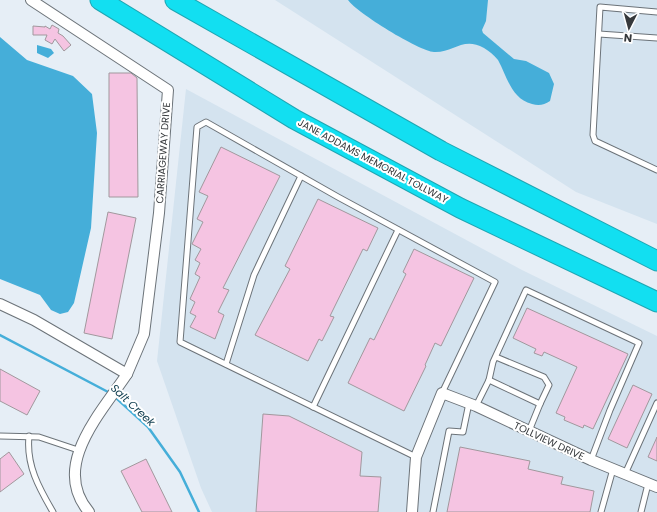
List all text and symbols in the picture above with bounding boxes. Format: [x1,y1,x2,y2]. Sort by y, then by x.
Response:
north arrow [609,8,649,48]
text: N [623,30,633,46]
street label: CARRIAGEWAY DRIVE [152,102,174,204]
street label: JANE ADDAMS MEMORIAL TOLLWAY [295,115,451,207]
water label: Salt Creek [107,380,160,431]
street label: TOLLVIEW DRIVE [511,418,587,464]

